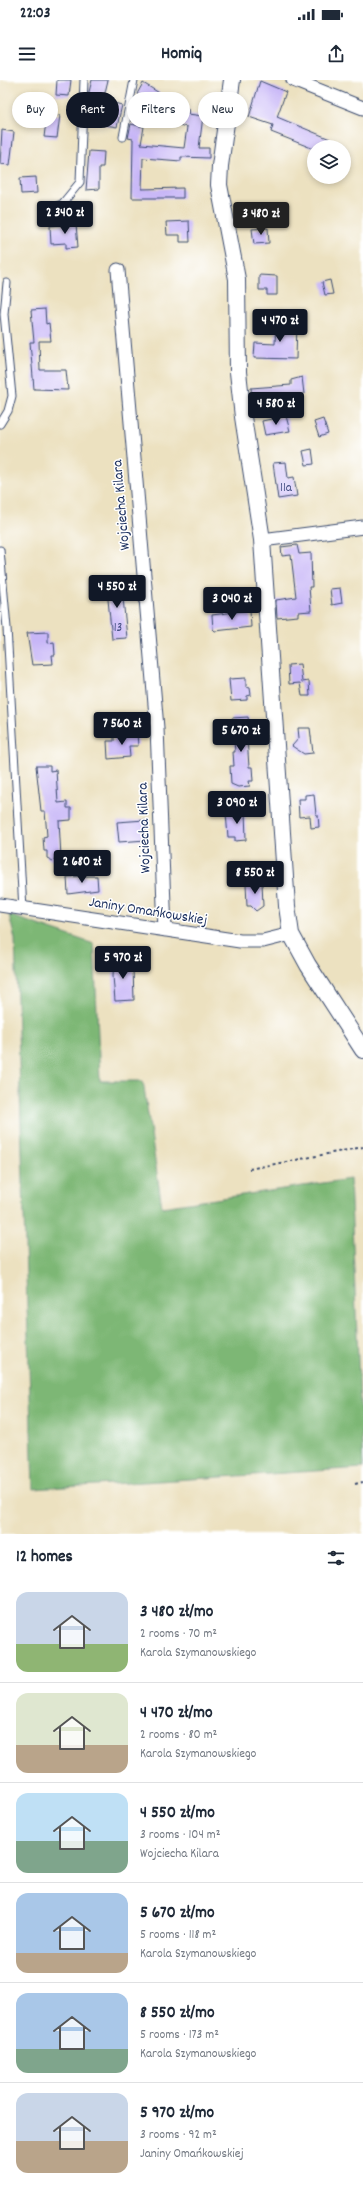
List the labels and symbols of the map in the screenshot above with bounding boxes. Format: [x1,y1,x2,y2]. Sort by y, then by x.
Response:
pin: 2 340 zł [24,201,106,235]
pin: 3 480 zł [220,202,302,236]
pin: 4 470 zł [239,309,321,343]
pin: 4 580 zł [235,392,317,426]
street label: Wojciecha Kilara [107,458,137,551]
house number: 11a [280,479,293,498]
pin: 4 550 zł [76,575,158,609]
pin: 3 040 zł [191,587,273,621]
house number: 13 [114,619,122,638]
pin: 7 560 zł [81,712,163,746]
pin: 5 670 zł [200,719,282,753]
street label: Wojciecha Kilara [132,781,158,874]
pin: 3 090 zł [196,791,278,825]
pin: 2 680 zł [41,850,123,884]
pin: 8 550 zł [214,861,296,895]
street label: Janiny Omańkowskiej [87,892,209,932]
pin: 5 970 zł [82,946,164,980]

